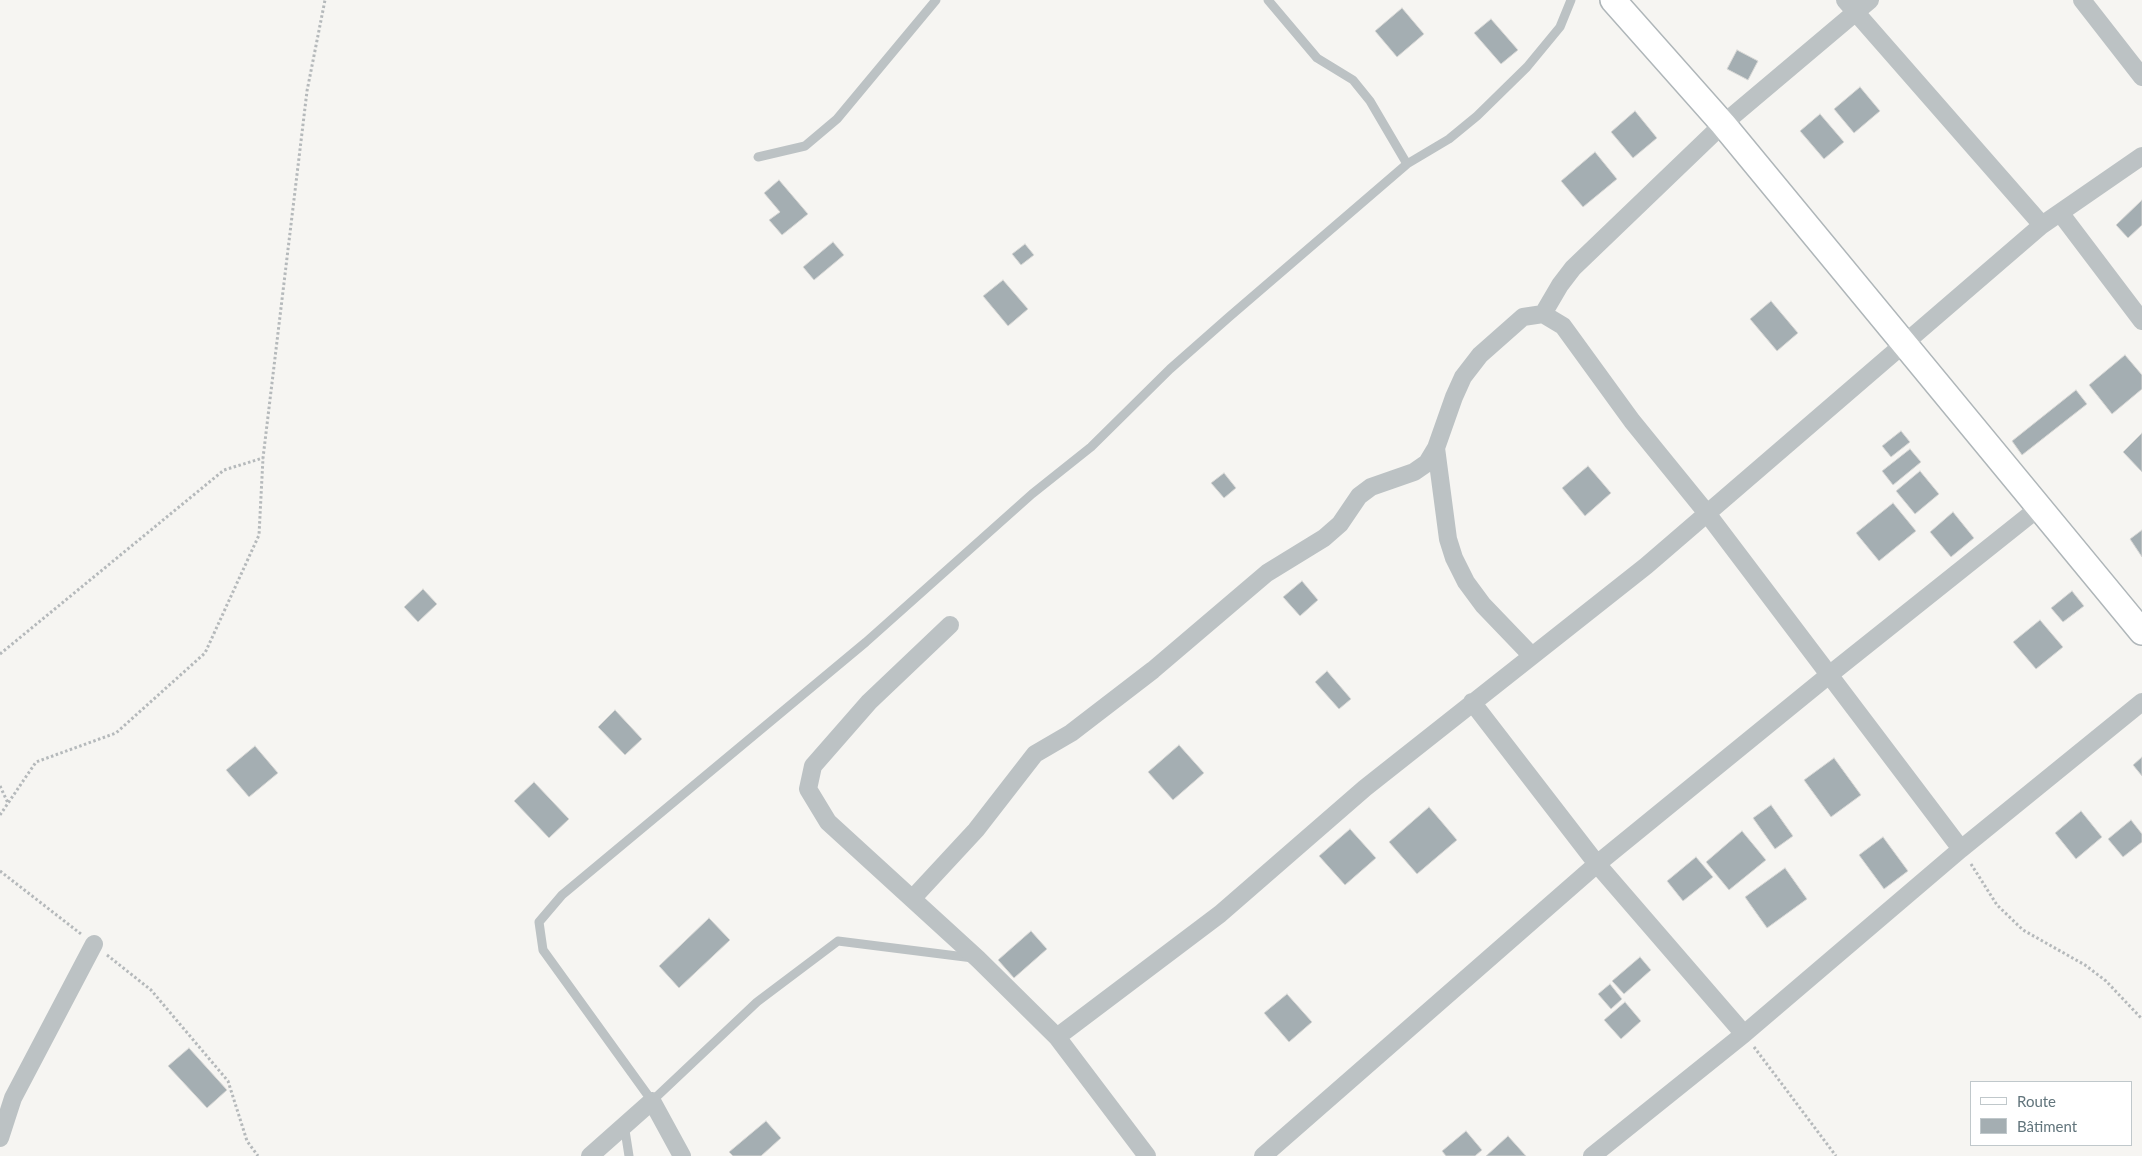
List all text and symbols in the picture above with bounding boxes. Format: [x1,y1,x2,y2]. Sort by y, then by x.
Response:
legend [1970,1081,2132,1146]
text: Route [2017,1092,2056,1110]
text: Bâtiment [2017,1117,2077,1135]

